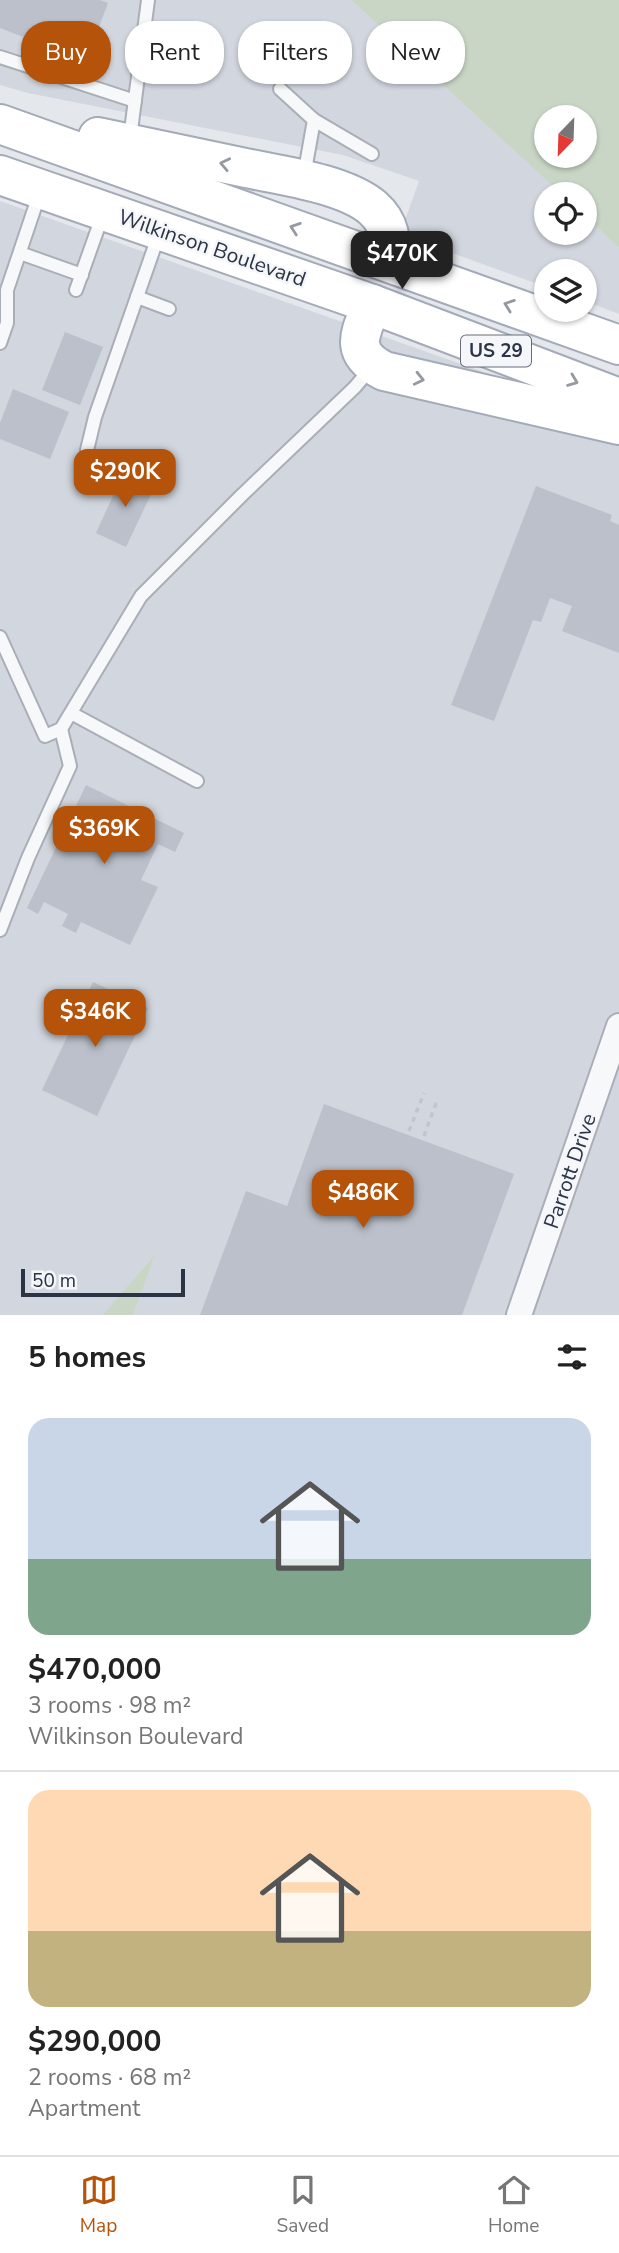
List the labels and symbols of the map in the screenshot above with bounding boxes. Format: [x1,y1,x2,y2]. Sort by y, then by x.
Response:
north arrow [534,105,597,168]
one-way arrow [219,157,231,172]
street label: Wilkinson Boulevard [114,203,310,293]
one-way arrow [289,222,301,236]
pin: $470K [353,232,451,291]
one-way arrow [503,299,515,313]
road number: US 29 [461,336,531,366]
one-way arrow [413,371,425,385]
one-way arrow [567,372,579,386]
pin: $290K [76,449,174,509]
pin: $369K [55,806,153,866]
pin: $346K [46,990,144,1049]
street label: Parrott Drive [537,1110,603,1232]
pin: $486K [314,1170,412,1230]
scale bar [21,1266,186,1298]

